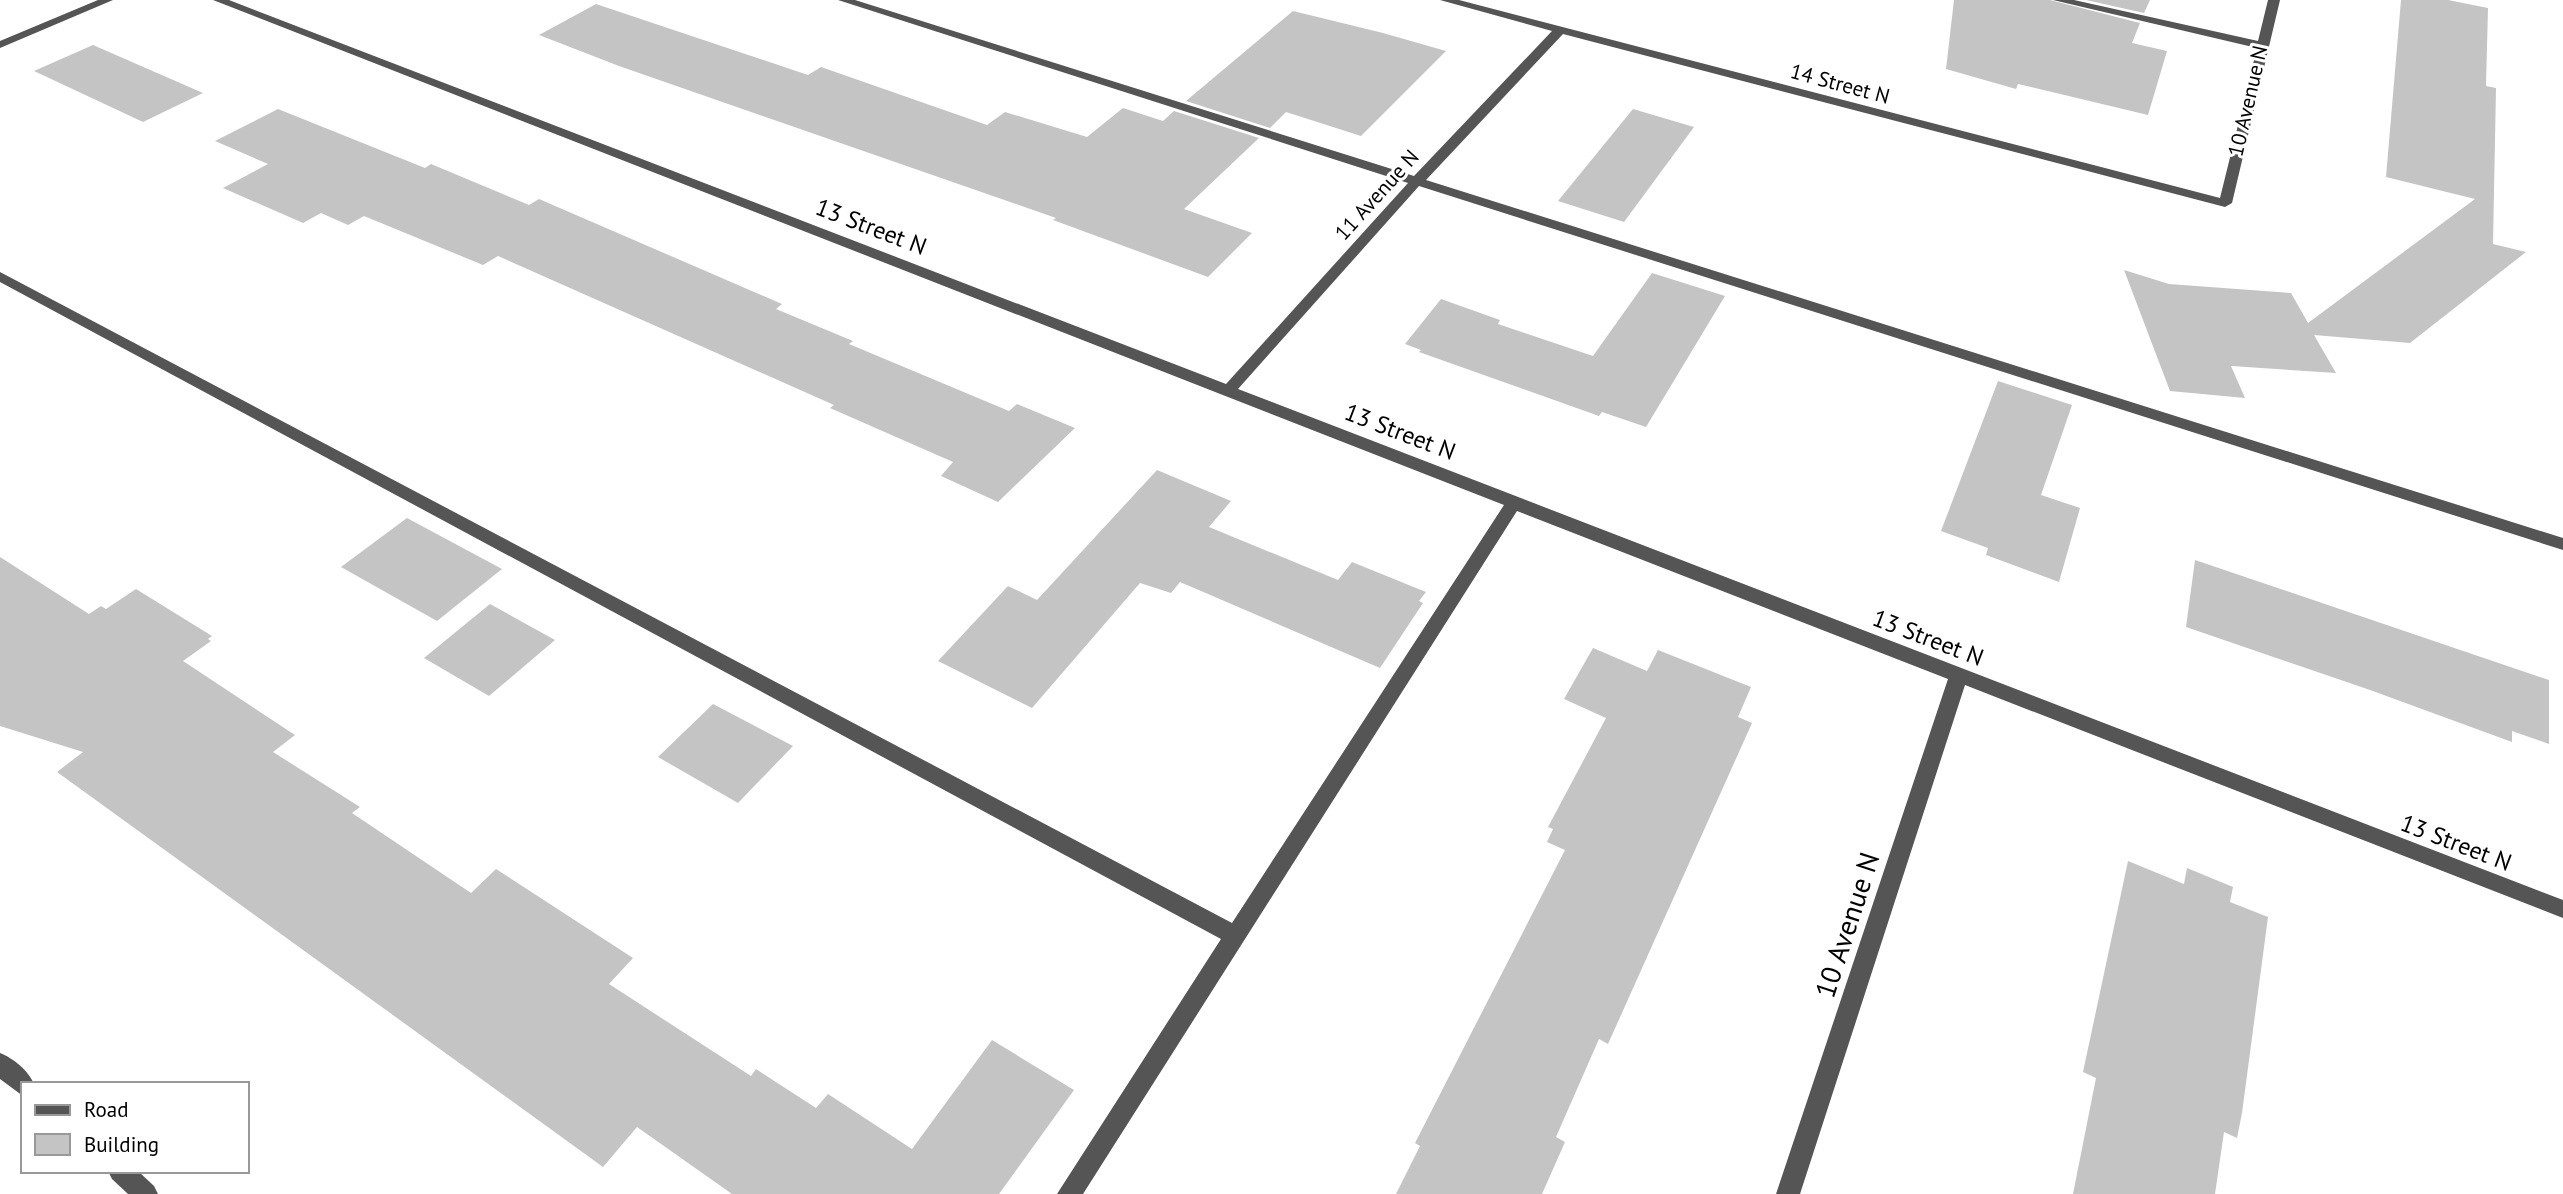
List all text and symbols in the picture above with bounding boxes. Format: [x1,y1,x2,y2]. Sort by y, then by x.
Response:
street label: 10 Avenue N [2222,43,2273,159]
street label: 14 Street N [1787,57,1893,110]
street label: 11 Avenue N [1329,144,1425,246]
street label: 13 Street N [811,191,931,262]
street label: 13 Street N [1340,396,1460,467]
street label: 13 Street N [1868,602,1988,673]
street label: 13 Street N [2396,807,2516,878]
street label: 10 Avenue N [1806,847,1887,1002]
legend [21,1082,248,1173]
text: Road [84,1096,128,1123]
text: Building [84,1131,159,1158]

